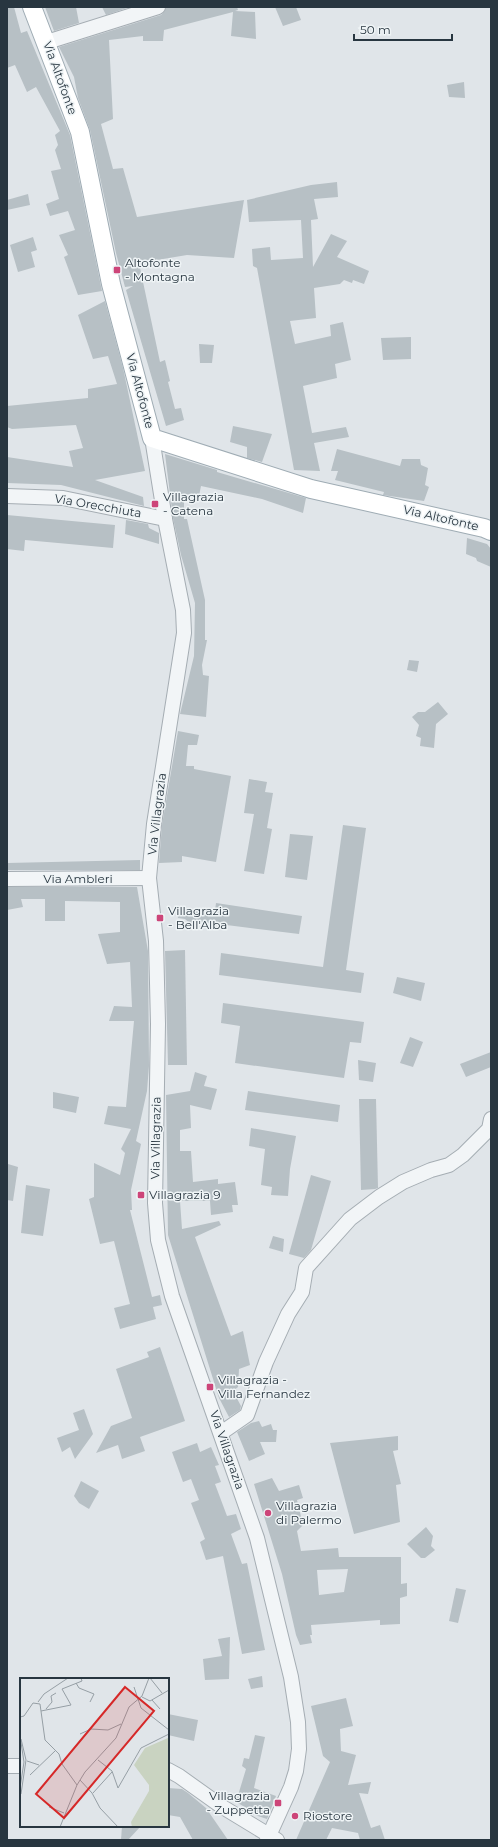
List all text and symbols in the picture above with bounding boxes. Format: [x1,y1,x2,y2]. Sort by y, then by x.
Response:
scale bar [354,16,452,42]
text: 50 m [360,22,391,37]
street label: Via Altofonte [40,39,81,117]
place label: Altofonte - Montagna [125,255,195,284]
marker: Altofonte - Montagna [112,265,122,275]
street label: Via Altofonte [123,352,158,430]
place label: Villagrazia - Catena [163,489,224,518]
street label: Via Orecchiuta [53,490,143,521]
marker: Villagrazia - Catena [150,499,160,509]
street label: Via Altofonte [402,502,480,533]
street label: Via Villagrazia [144,772,169,856]
street label: Via Ambleri [43,871,113,886]
place label: Villagrazia - Bell'Alba [168,903,229,932]
marker: Villagrazia - Bell'Alba [155,913,165,923]
street label: Via Villagrazia [147,1097,164,1179]
place label: Villagrazia 9 [149,1187,220,1202]
marker: Villagrazia 9 [136,1190,146,1200]
place label: Villagrazia - Villa Fernandez [218,1372,310,1401]
marker: Villagrazia - Villa Fernandez [205,1382,215,1392]
street label: Via Villagrazia [207,1408,248,1491]
place label: Villagrazia di Palermo [276,1498,341,1527]
marker: Villagrazia di Palermo [263,1508,273,1518]
inset map [20,1678,169,1827]
place label: Villagrazia - Zuppetta [207,1788,270,1817]
marker: Villagrazia - Zuppetta [273,1798,283,1808]
place label: Riostore [303,1808,352,1823]
marker: Riostore [290,1811,300,1821]

